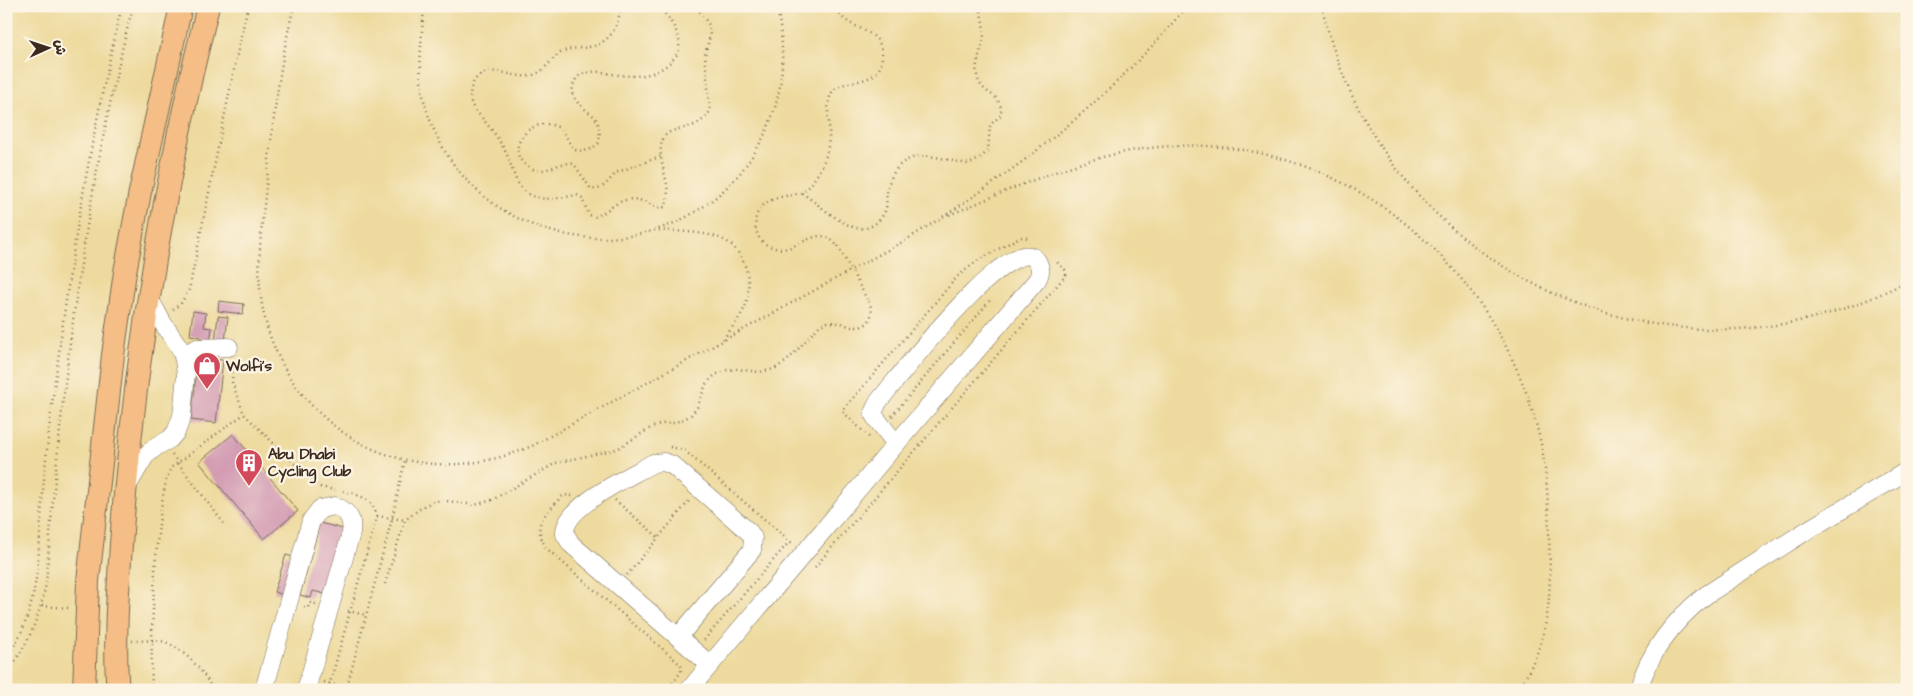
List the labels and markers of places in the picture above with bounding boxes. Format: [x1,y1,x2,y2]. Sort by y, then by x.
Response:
shop icon: Wolfi's [192,351,222,390]
place label: Wolfi's [225,356,273,377]
place label: Abu Dhabi Cycling Club [268,444,352,484]
building icon: Abu Dhabi Cycling Club [234,448,264,487]

